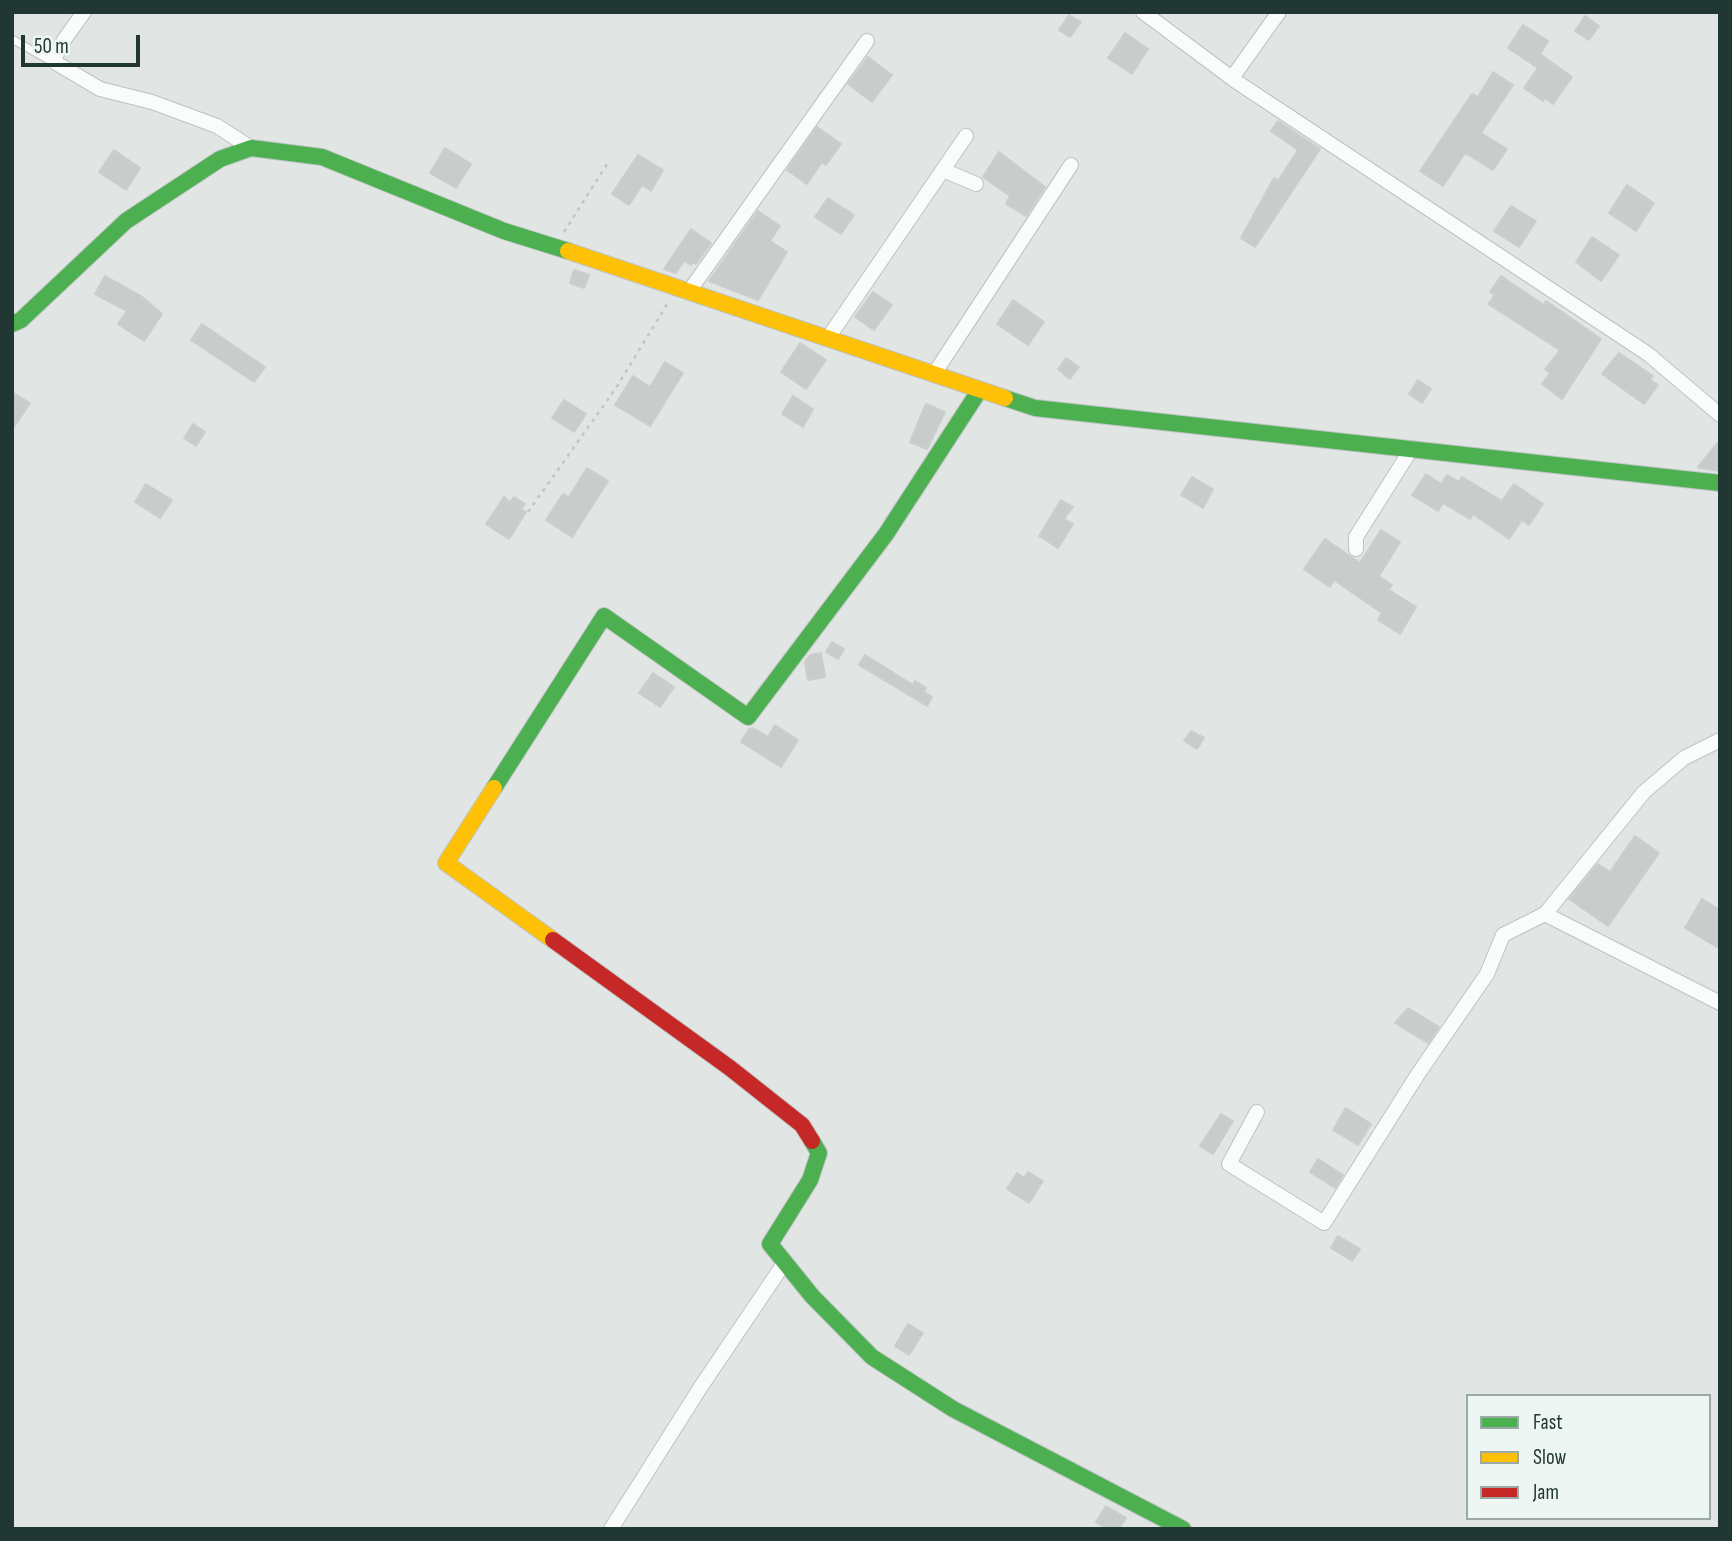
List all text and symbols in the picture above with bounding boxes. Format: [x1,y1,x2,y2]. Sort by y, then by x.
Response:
scale bar [24,21,144,65]
text: 50 m [34,34,69,59]
legend [1466,1394,1711,1520]
text: Fast [1533,1410,1563,1435]
text: Slow [1533,1445,1566,1470]
text: Jam [1533,1480,1559,1505]

